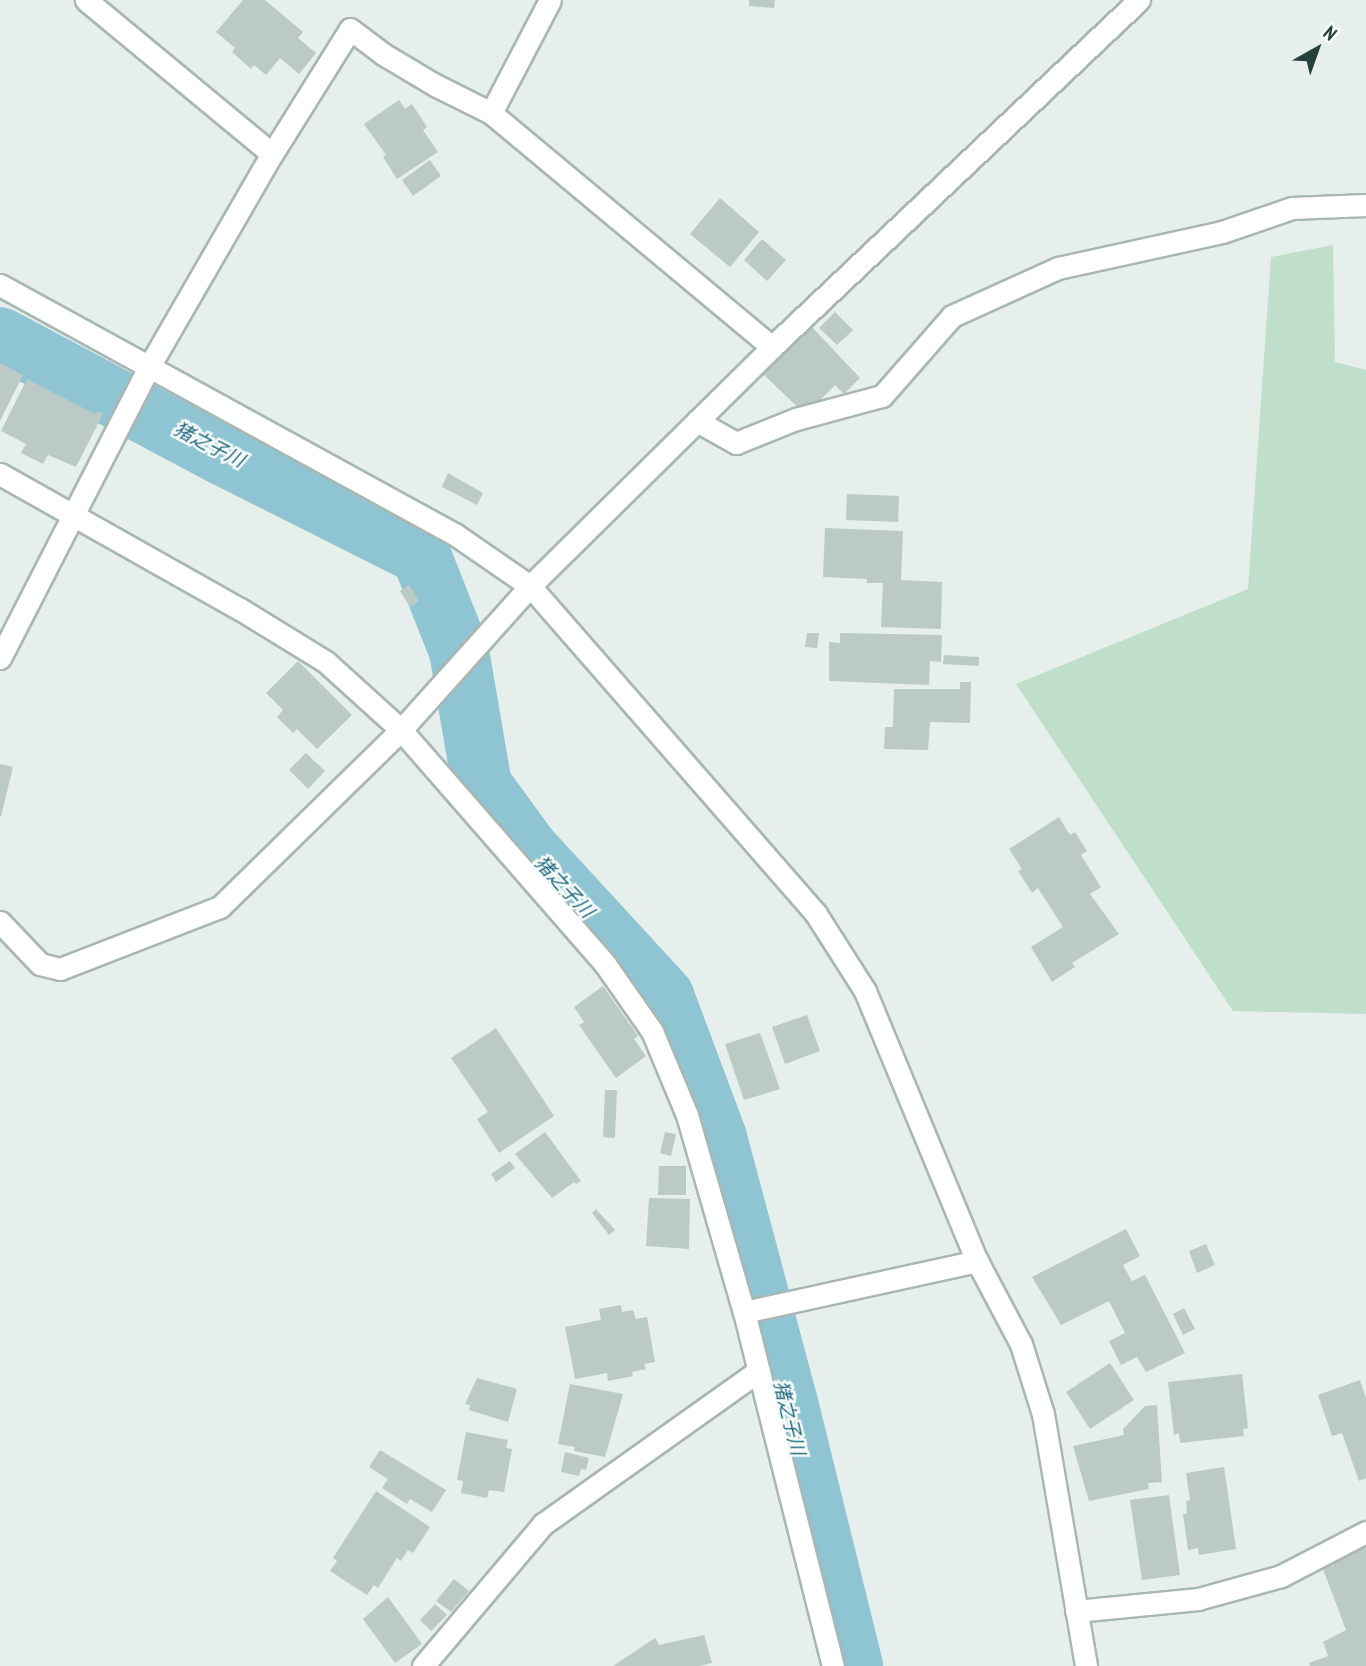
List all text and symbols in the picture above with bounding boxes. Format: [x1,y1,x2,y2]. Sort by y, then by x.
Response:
north arrow [1282,14,1352,84]
text: N [1319,20,1342,45]
water label: 猪之子川 [170,418,248,472]
water label: 猪之子川 [530,851,598,923]
water label: 猪之子川 [769,1378,809,1458]

